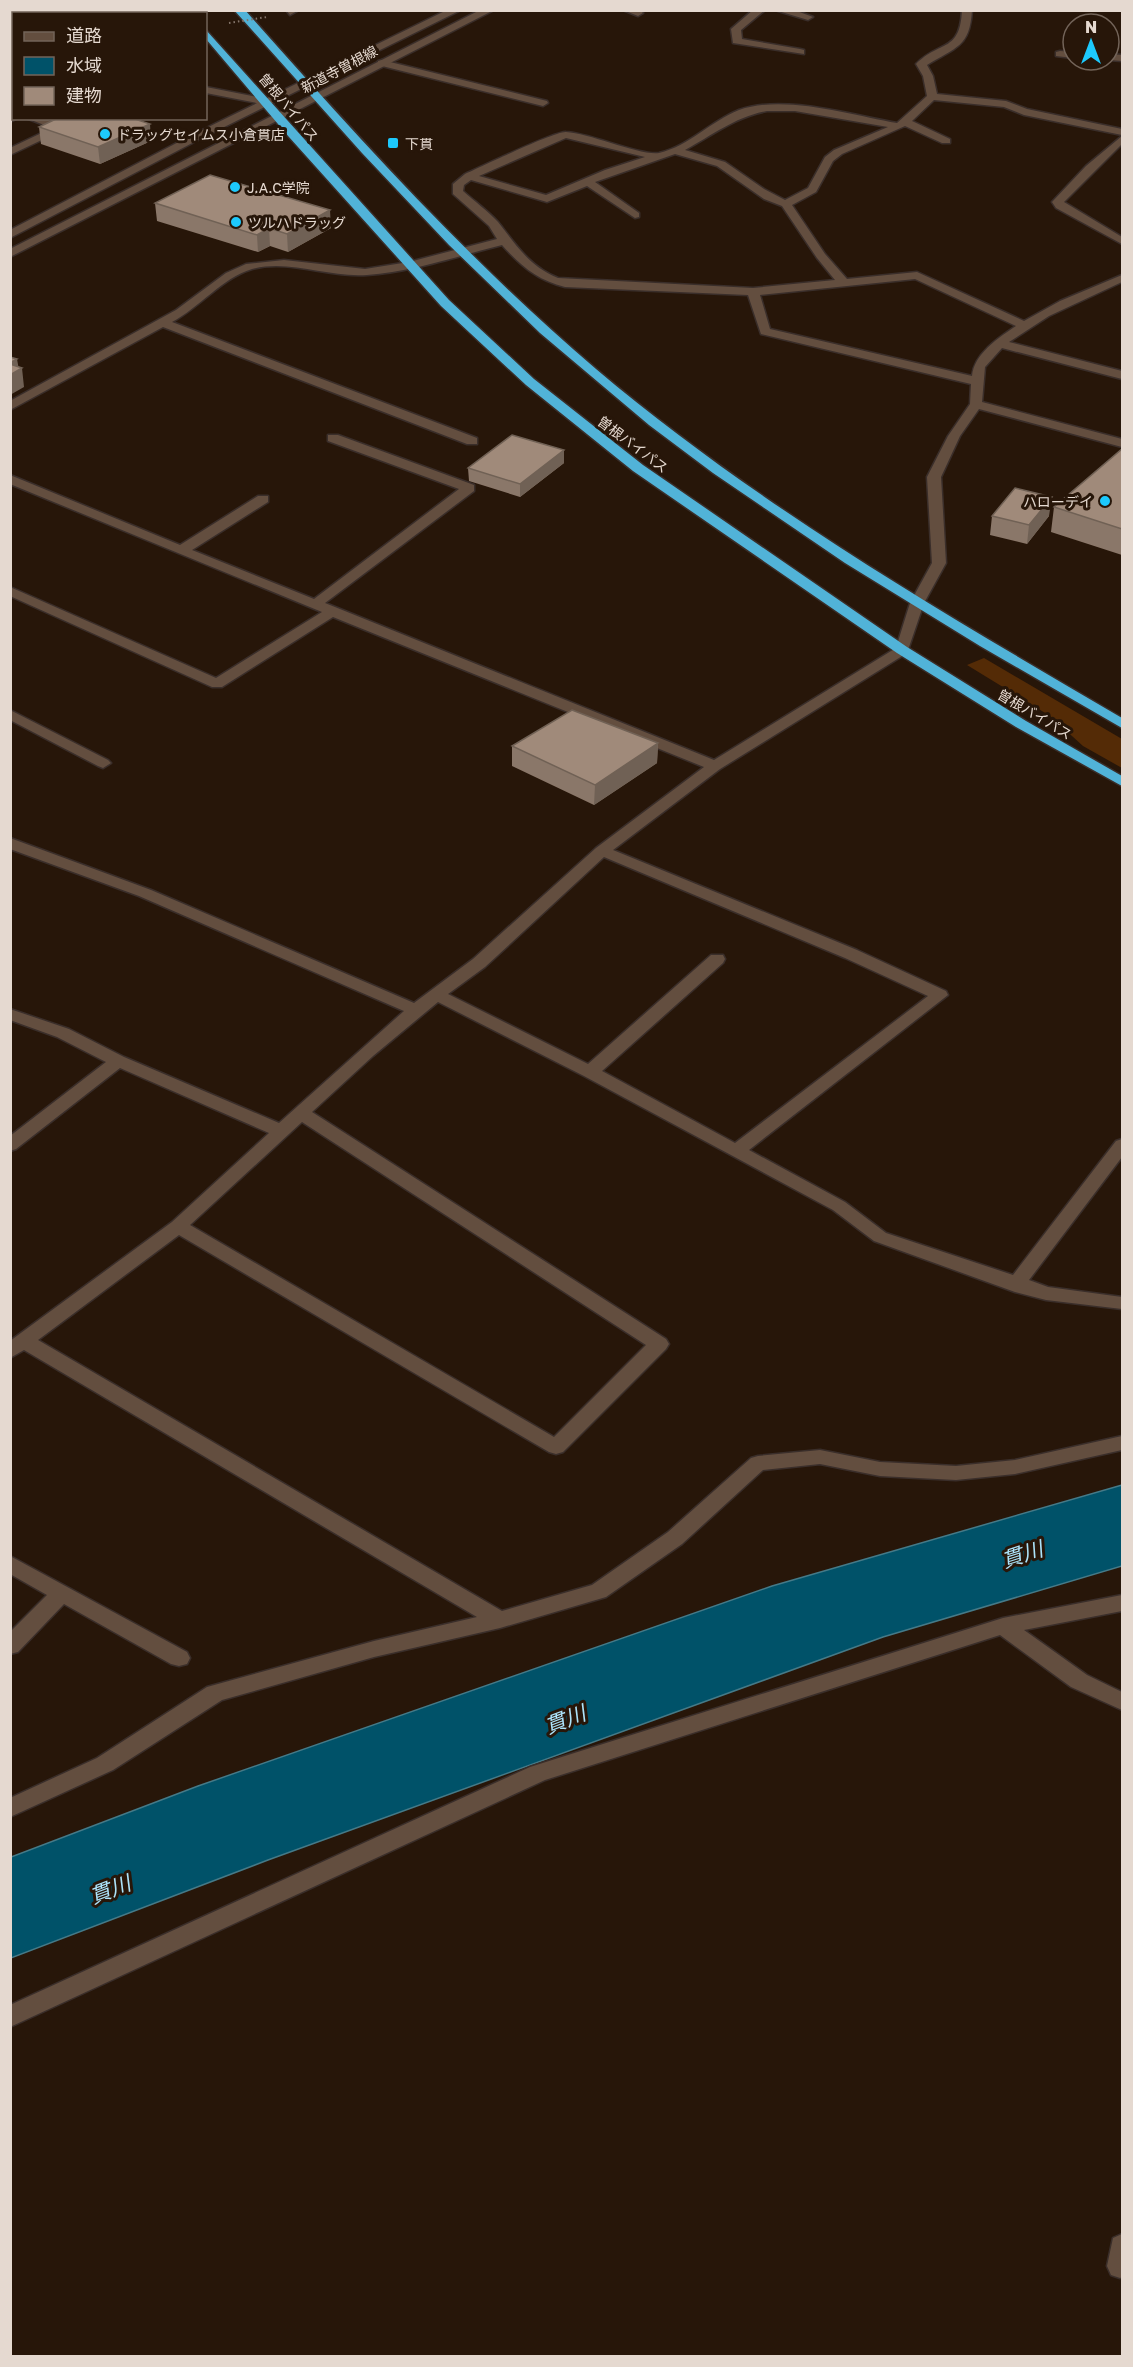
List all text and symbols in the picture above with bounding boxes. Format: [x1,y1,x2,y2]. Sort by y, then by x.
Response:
legend [12,12,207,120]
north arrow [1061,12,1121,72]
text: N [1085,17,1097,37]
text: 道路 [66,24,102,46]
street label: 新道寺曽根線 [298,42,380,96]
text: 水域 [66,54,102,76]
street label: 曽根バイパス [256,69,322,145]
text: 建物 [66,84,102,106]
place label: ドラッグセイムス小倉貫店 [117,126,285,143]
marker: ドラッグセイムス小倉貫店 [98,127,112,141]
place label: 下貫 [405,135,433,152]
marker: 下貫 [386,136,400,150]
place label: J.A.C学院 [247,179,310,196]
marker: J.A.C学院 [228,180,242,194]
place label: ツルハドラッグ [248,214,346,231]
marker: ツルハドラッグ [229,215,243,229]
street label: 曽根バイパス [594,412,672,476]
place label: ハローデイ [1023,493,1093,510]
marker: ハローデイ [1098,494,1112,508]
street label: 曽根バイパス [995,685,1075,743]
water label: 貫川 [998,1535,1048,1573]
water label: 貫川 [541,1699,591,1739]
water label: 貫川 [86,1869,136,1909]

